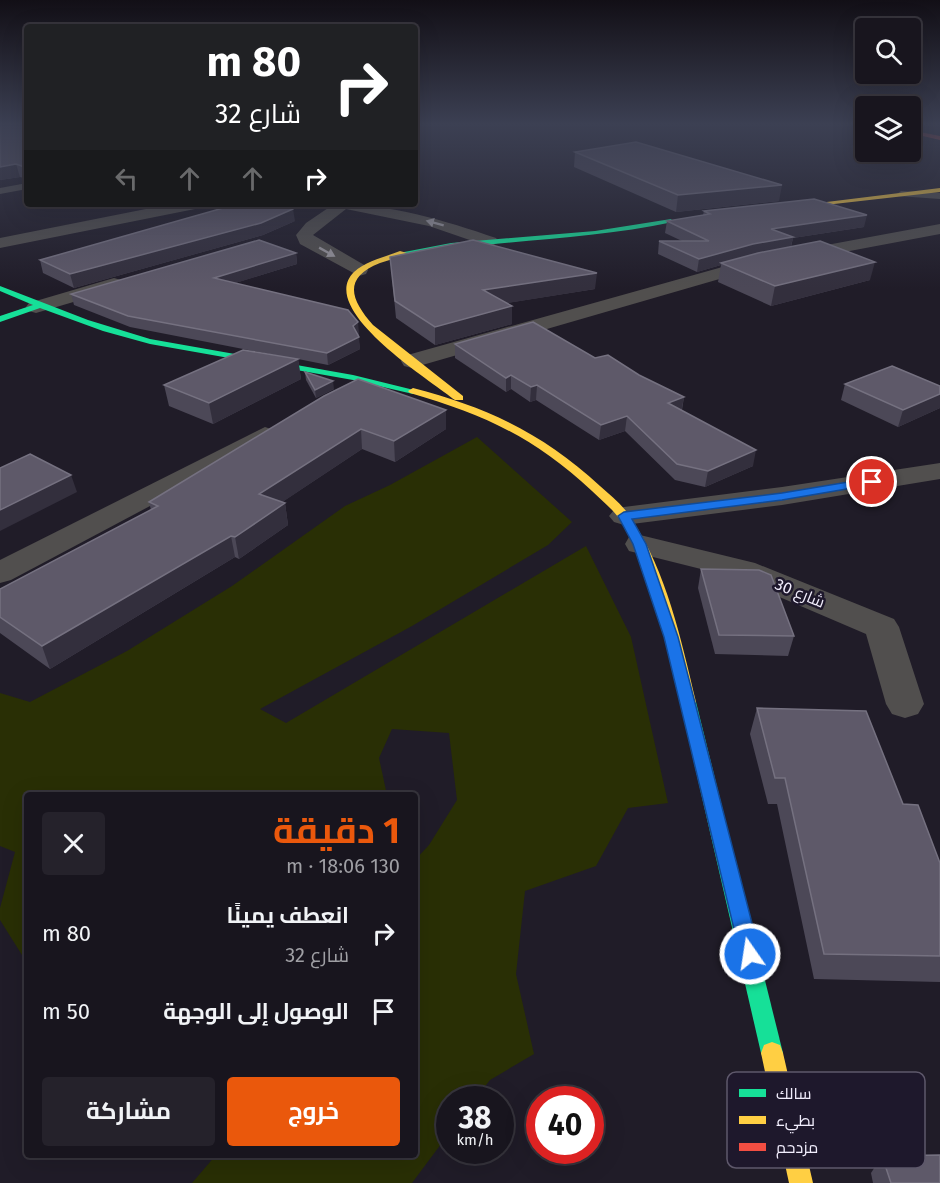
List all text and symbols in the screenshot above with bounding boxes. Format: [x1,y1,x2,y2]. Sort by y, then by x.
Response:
map controls [855,18,921,162]
button: search [855,18,921,84]
text: 80 m [207,37,301,87]
icon: right [322,48,400,126]
button: layers [855,96,921,162]
text: شارع 32 [215,98,301,130]
icon: left [110,162,143,195]
icon: ahead [173,162,206,195]
icon: ahead [236,162,269,195]
icon: right [299,162,332,195]
one-way arrow [426,218,444,227]
one-way arrow [319,246,335,257]
pin [846,456,897,507]
icon: arrive [855,465,888,498]
street label: شارع 30 [772,574,828,613]
text: 1 دقيقة [273,809,400,853]
button: close [42,812,105,875]
text: 130 m · 18:06 [286,854,400,878]
text: انعطف يمينًا [227,902,349,929]
icon: right [367,917,400,950]
text: 80 m [42,920,91,947]
position arrow [718,922,782,986]
text: شارع 32 [285,943,349,967]
icon: arrive [367,995,400,1028]
text: 50 m [42,998,90,1025]
text: الوصول إلى الوجهة [163,998,349,1025]
legend [727,1072,925,1168]
button: مشاركة [42,1077,215,1146]
button: خروج [227,1077,400,1146]
text: سالك [776,1084,811,1103]
speed limit sign: 40 [526,1086,604,1164]
text: 38 [458,1100,492,1136]
text: بطيء [776,1111,815,1134]
text: km/h [456,1131,494,1149]
text: مزدحم [776,1138,818,1159]

